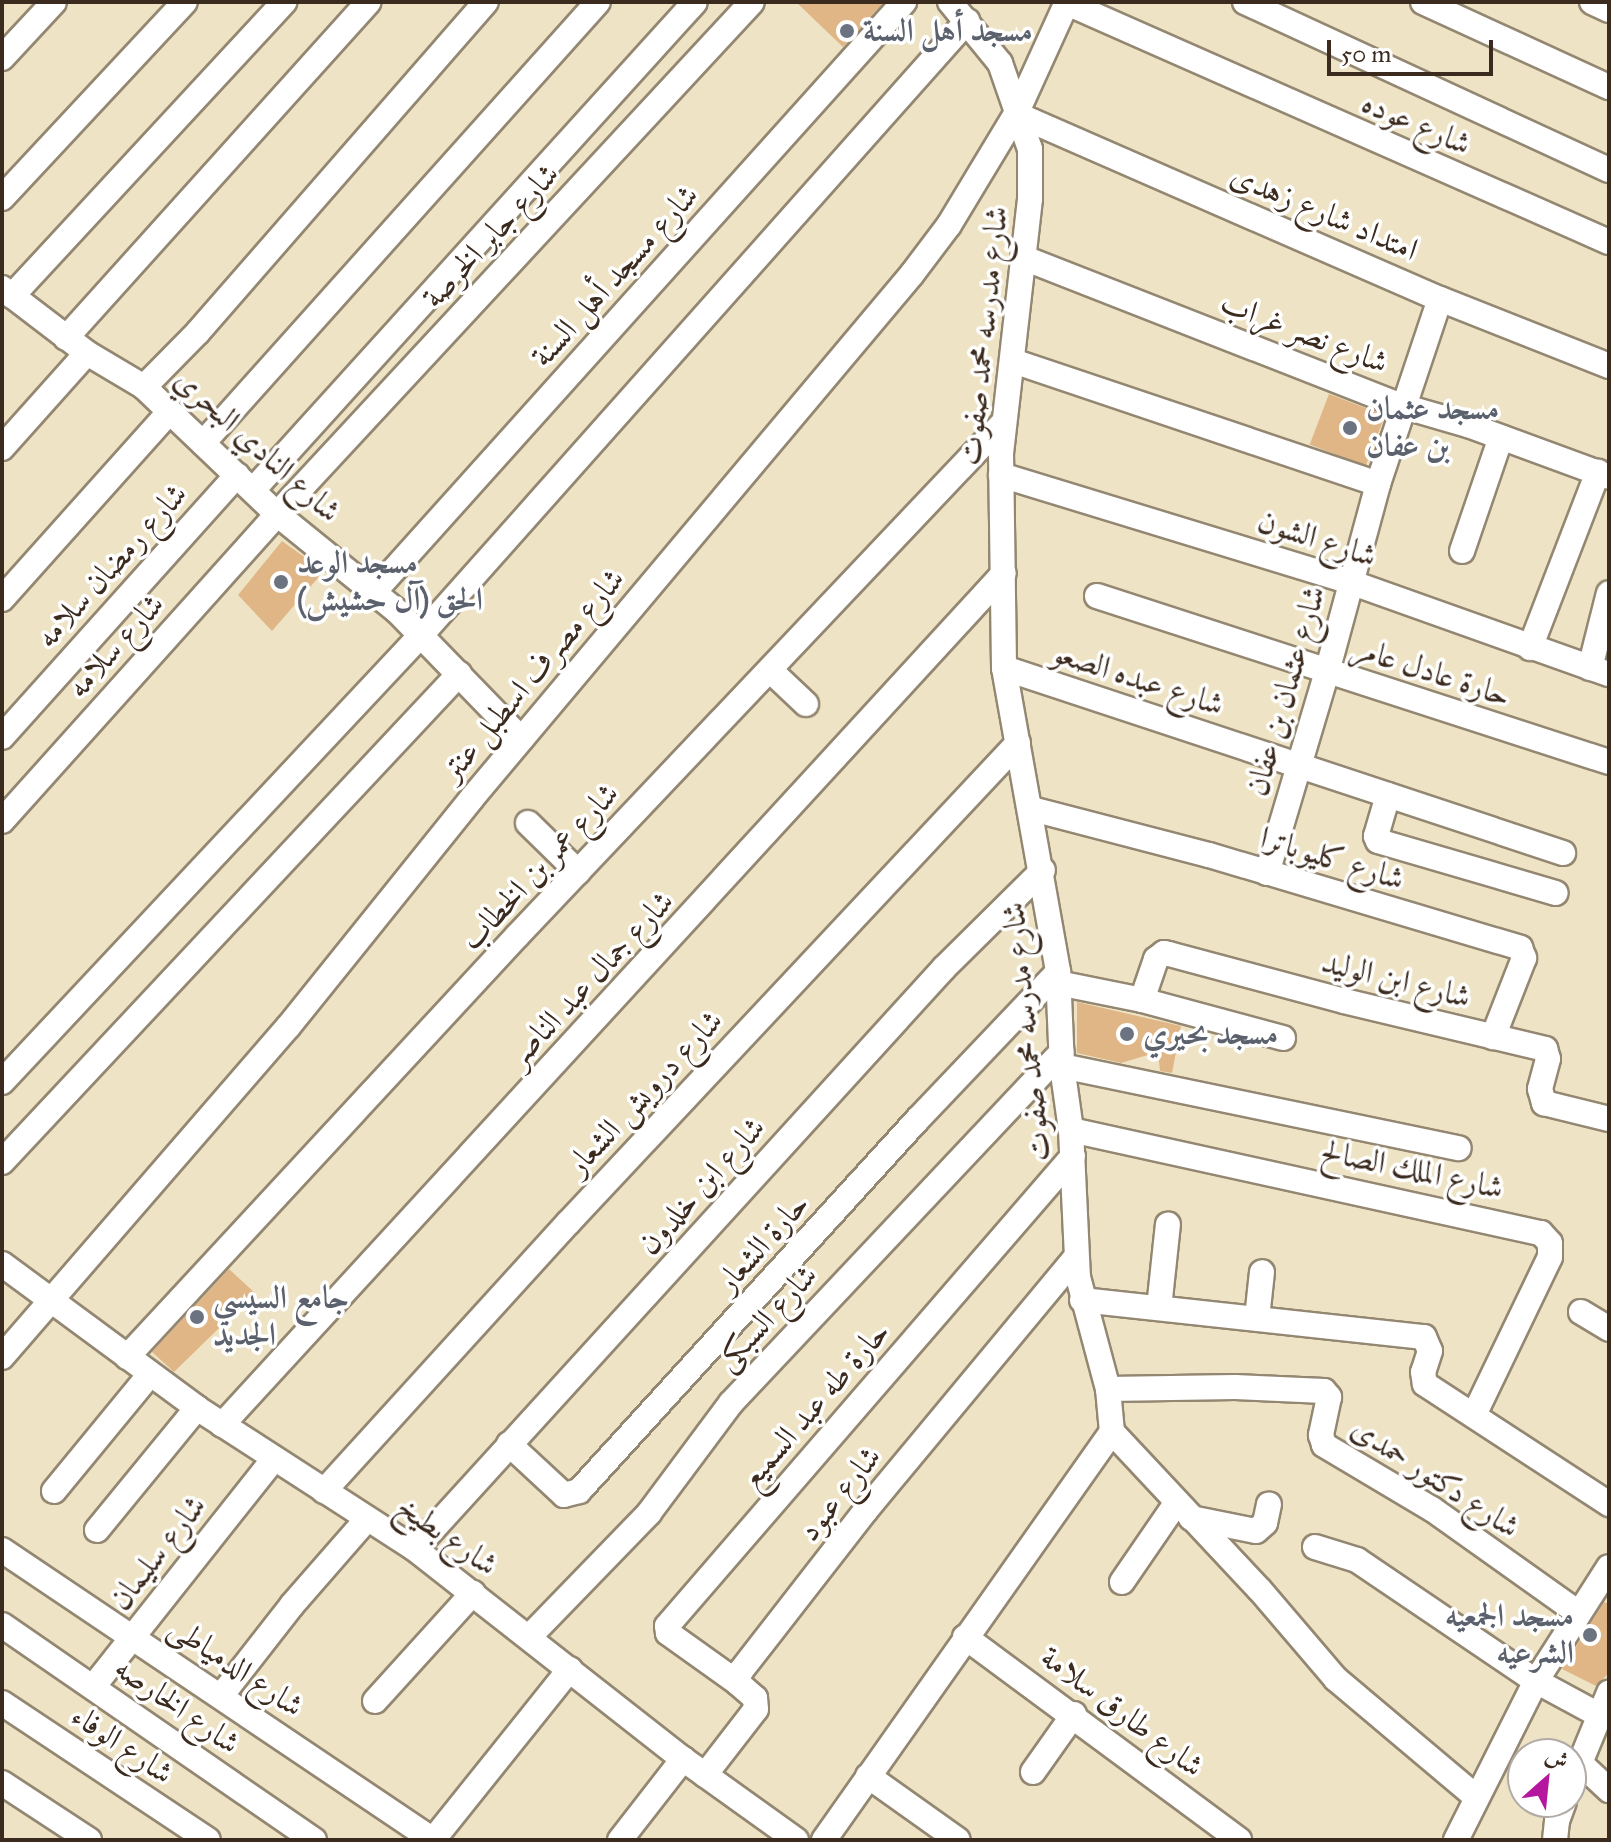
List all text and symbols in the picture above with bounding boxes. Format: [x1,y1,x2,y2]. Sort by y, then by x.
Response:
place label: مسجد أهل السنة [863,12,1033,50]
marker: مسجد أهل السنة [838,22,856,40]
scale bar [1331,24,1497,74]
text: 50 m [1341,39,1391,69]
street label: شارع عوده [1356,84,1476,164]
street label: شارع جابر الخرصة [414,156,568,316]
street label: امتداد شارع زهدى [1225,156,1423,270]
street label: شارع مسجد أهل السنة [523,177,707,375]
street label: شارع مدرسه محمد صفوت [951,205,1017,467]
street label: شارع نصر غراب [1215,283,1393,383]
street label: شارع النادي البحري [166,361,348,531]
place label: مسجد عثمان بن عفان [1366,391,1499,466]
marker: مسجد عثمان بن عفان [1341,419,1359,437]
street label: شارع رمضان سلامه [28,476,196,656]
street label: شارع الشون [1253,502,1381,576]
place label: مسجد الوعد الحق (آل حشيش) [297,545,483,620]
street label: شارع مصرف اسطبل عنتر [433,561,633,789]
marker: مسجد الوعد الحق (آل حشيش) [272,573,290,591]
street label: شارع عثمان بن عفان [1238,582,1334,800]
street label: شارع سلامه [59,586,173,706]
street label: حارة عادل عامر [1347,628,1515,716]
street label: شارع عبده الصعو [1048,633,1228,725]
street label: شارع عمر بن الخطاب [452,775,628,959]
street label: شارع كليوباترا [1255,819,1409,899]
street label: شارع جمال عبد الناصر [500,883,682,1075]
street label: شارع مدرسه محمد صفوت [994,901,1060,1163]
street label: شارع ابن الوليد [1317,943,1475,1017]
street label: شارع درويش الشعار [559,1002,731,1184]
place label: مسجد بحيري [1143,1015,1278,1053]
marker: مسجد بحيري [1118,1025,1136,1043]
street label: شارع ابن خلدون [630,1109,774,1263]
street label: شارع الملك الصالح [1317,1132,1507,1208]
street label: حارة الشعار [708,1185,818,1301]
street label: شارع السبكى [708,1257,826,1379]
place label: جامع السيسي الجديد [213,1280,349,1355]
marker: جامع السيسي الجديد [188,1308,206,1326]
street label: حارة طه عبد السميع [732,1313,898,1497]
street label: شارع دكتور حمدى [1344,1409,1526,1547]
street label: شارع عبود [790,1439,890,1549]
street label: شارع بطيخ [389,1487,505,1585]
street label: شارع سليمان [101,1488,215,1618]
place label: مسجد الجمعيه الشرعيه [1445,1598,1574,1673]
street label: شارع الدمياطى [161,1608,311,1726]
marker: مسجد الجمعيه الشرعيه [1581,1626,1599,1644]
street label: شارع طارق سلامة [1033,1638,1211,1786]
street label: شارع الخارصه [107,1649,247,1763]
street label: شارع الوفاء [64,1697,180,1793]
north arrow [1507,1738,1587,1818]
text: ش [1541,1741,1573,1775]

